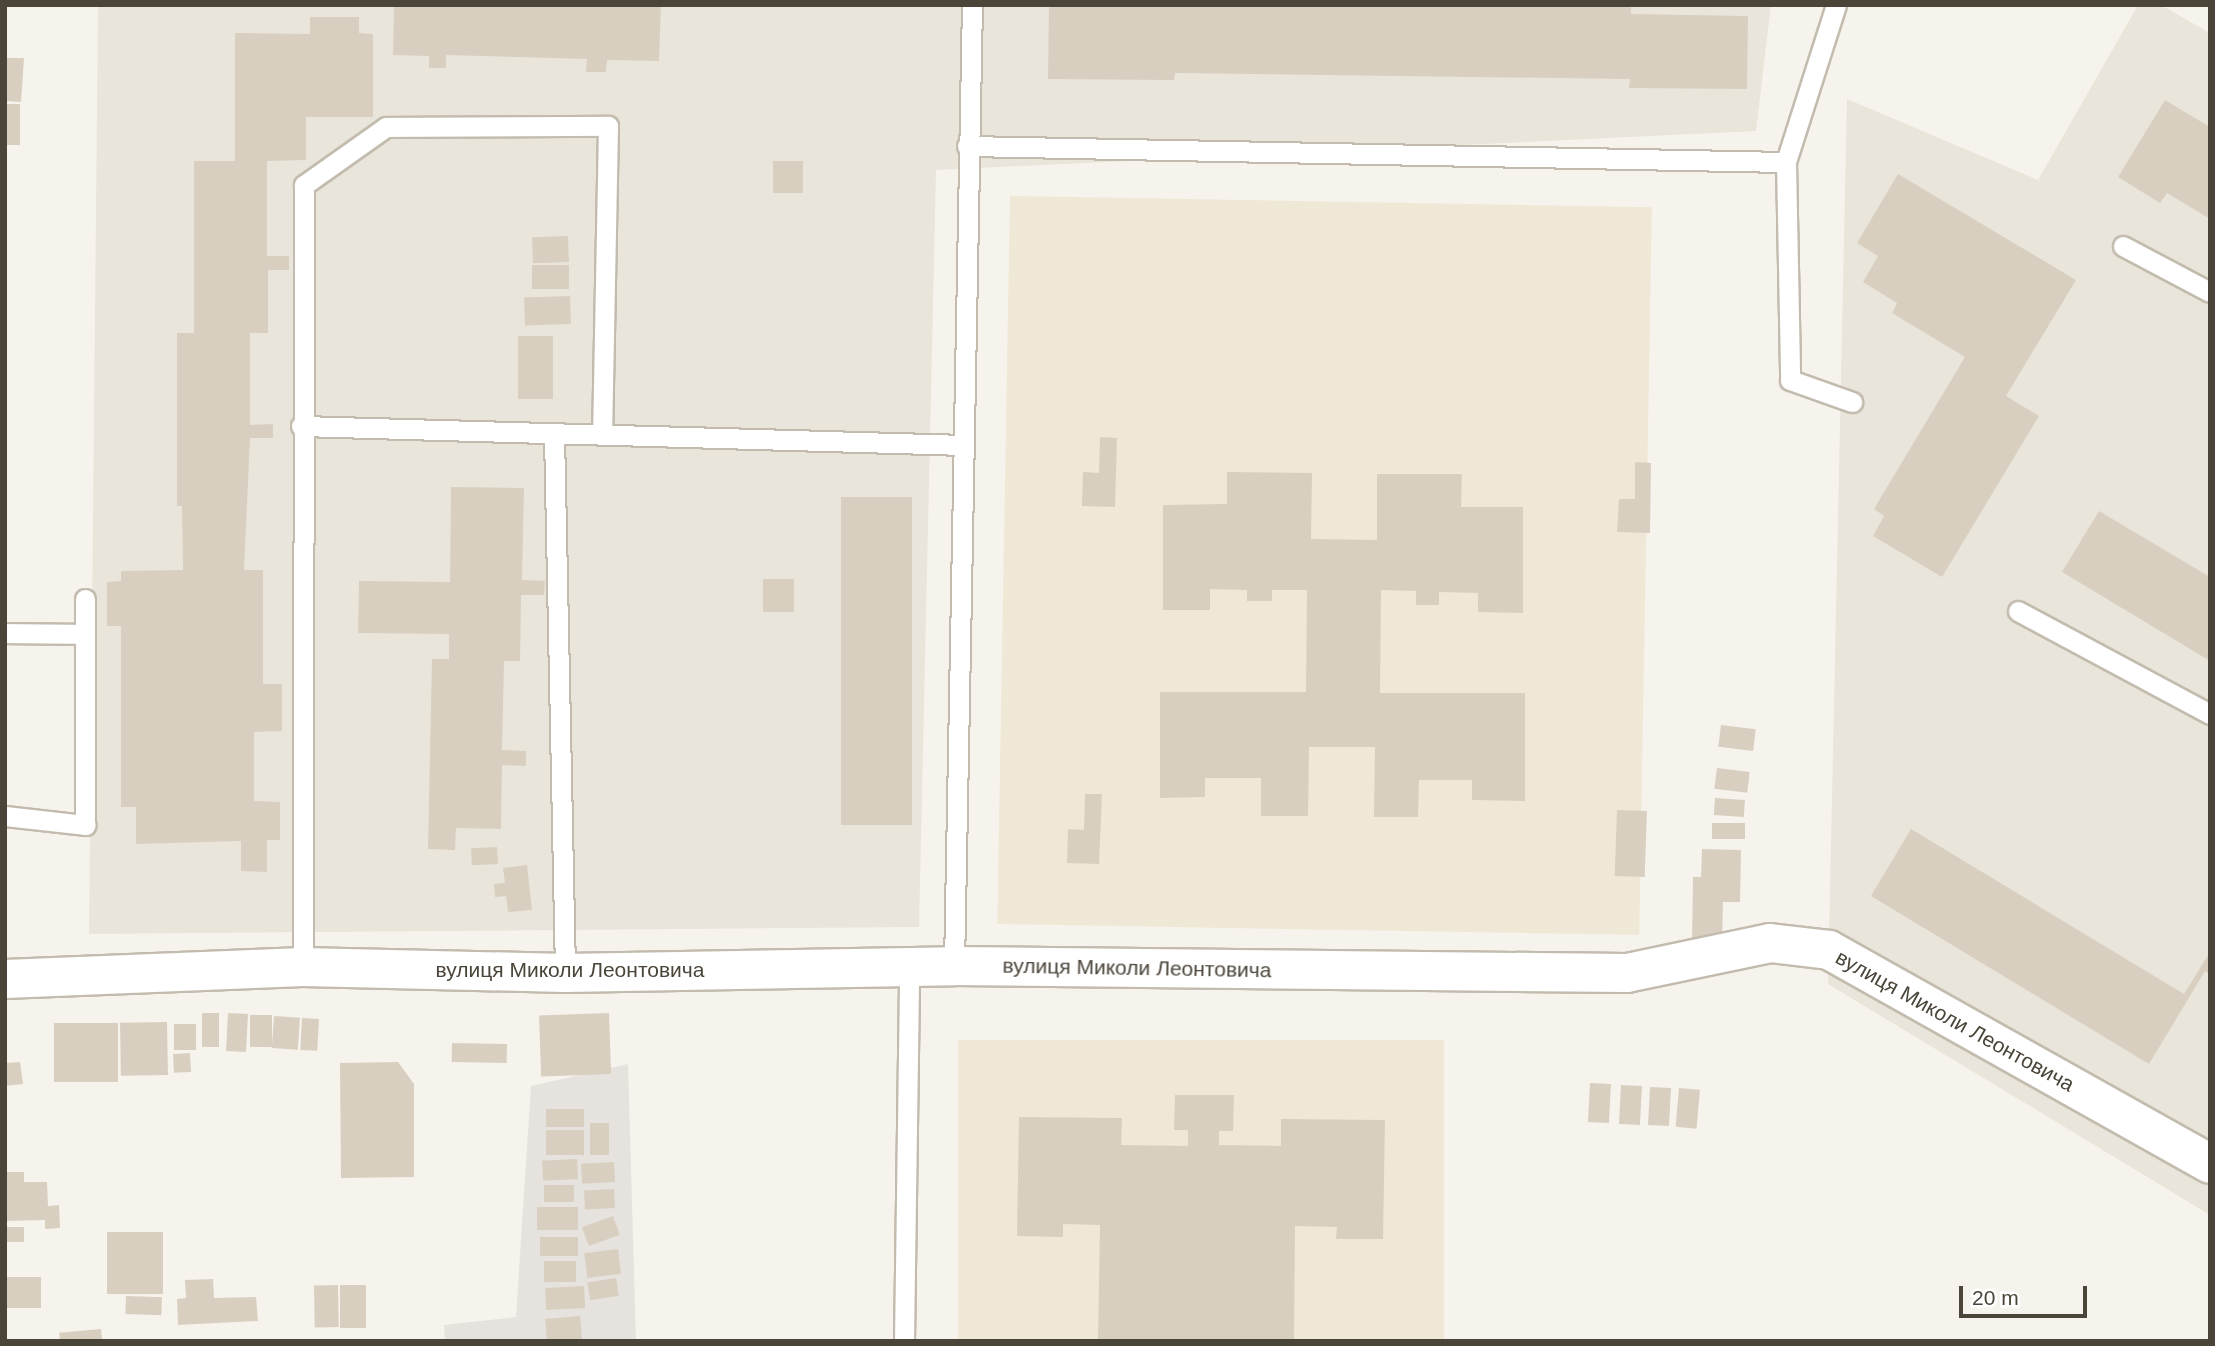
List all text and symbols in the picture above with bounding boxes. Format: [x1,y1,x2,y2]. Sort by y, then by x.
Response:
street label: вулиця Миколи Леонтовича [1831,945,2079,1097]
street label: вулиця Миколи Леонтовича [1002,953,1272,983]
street label: вулиця Миколи Леонтовича [436,957,704,983]
scale bar [1963,1272,2091,1316]
text: 20 m [1972,1286,2019,1309]

